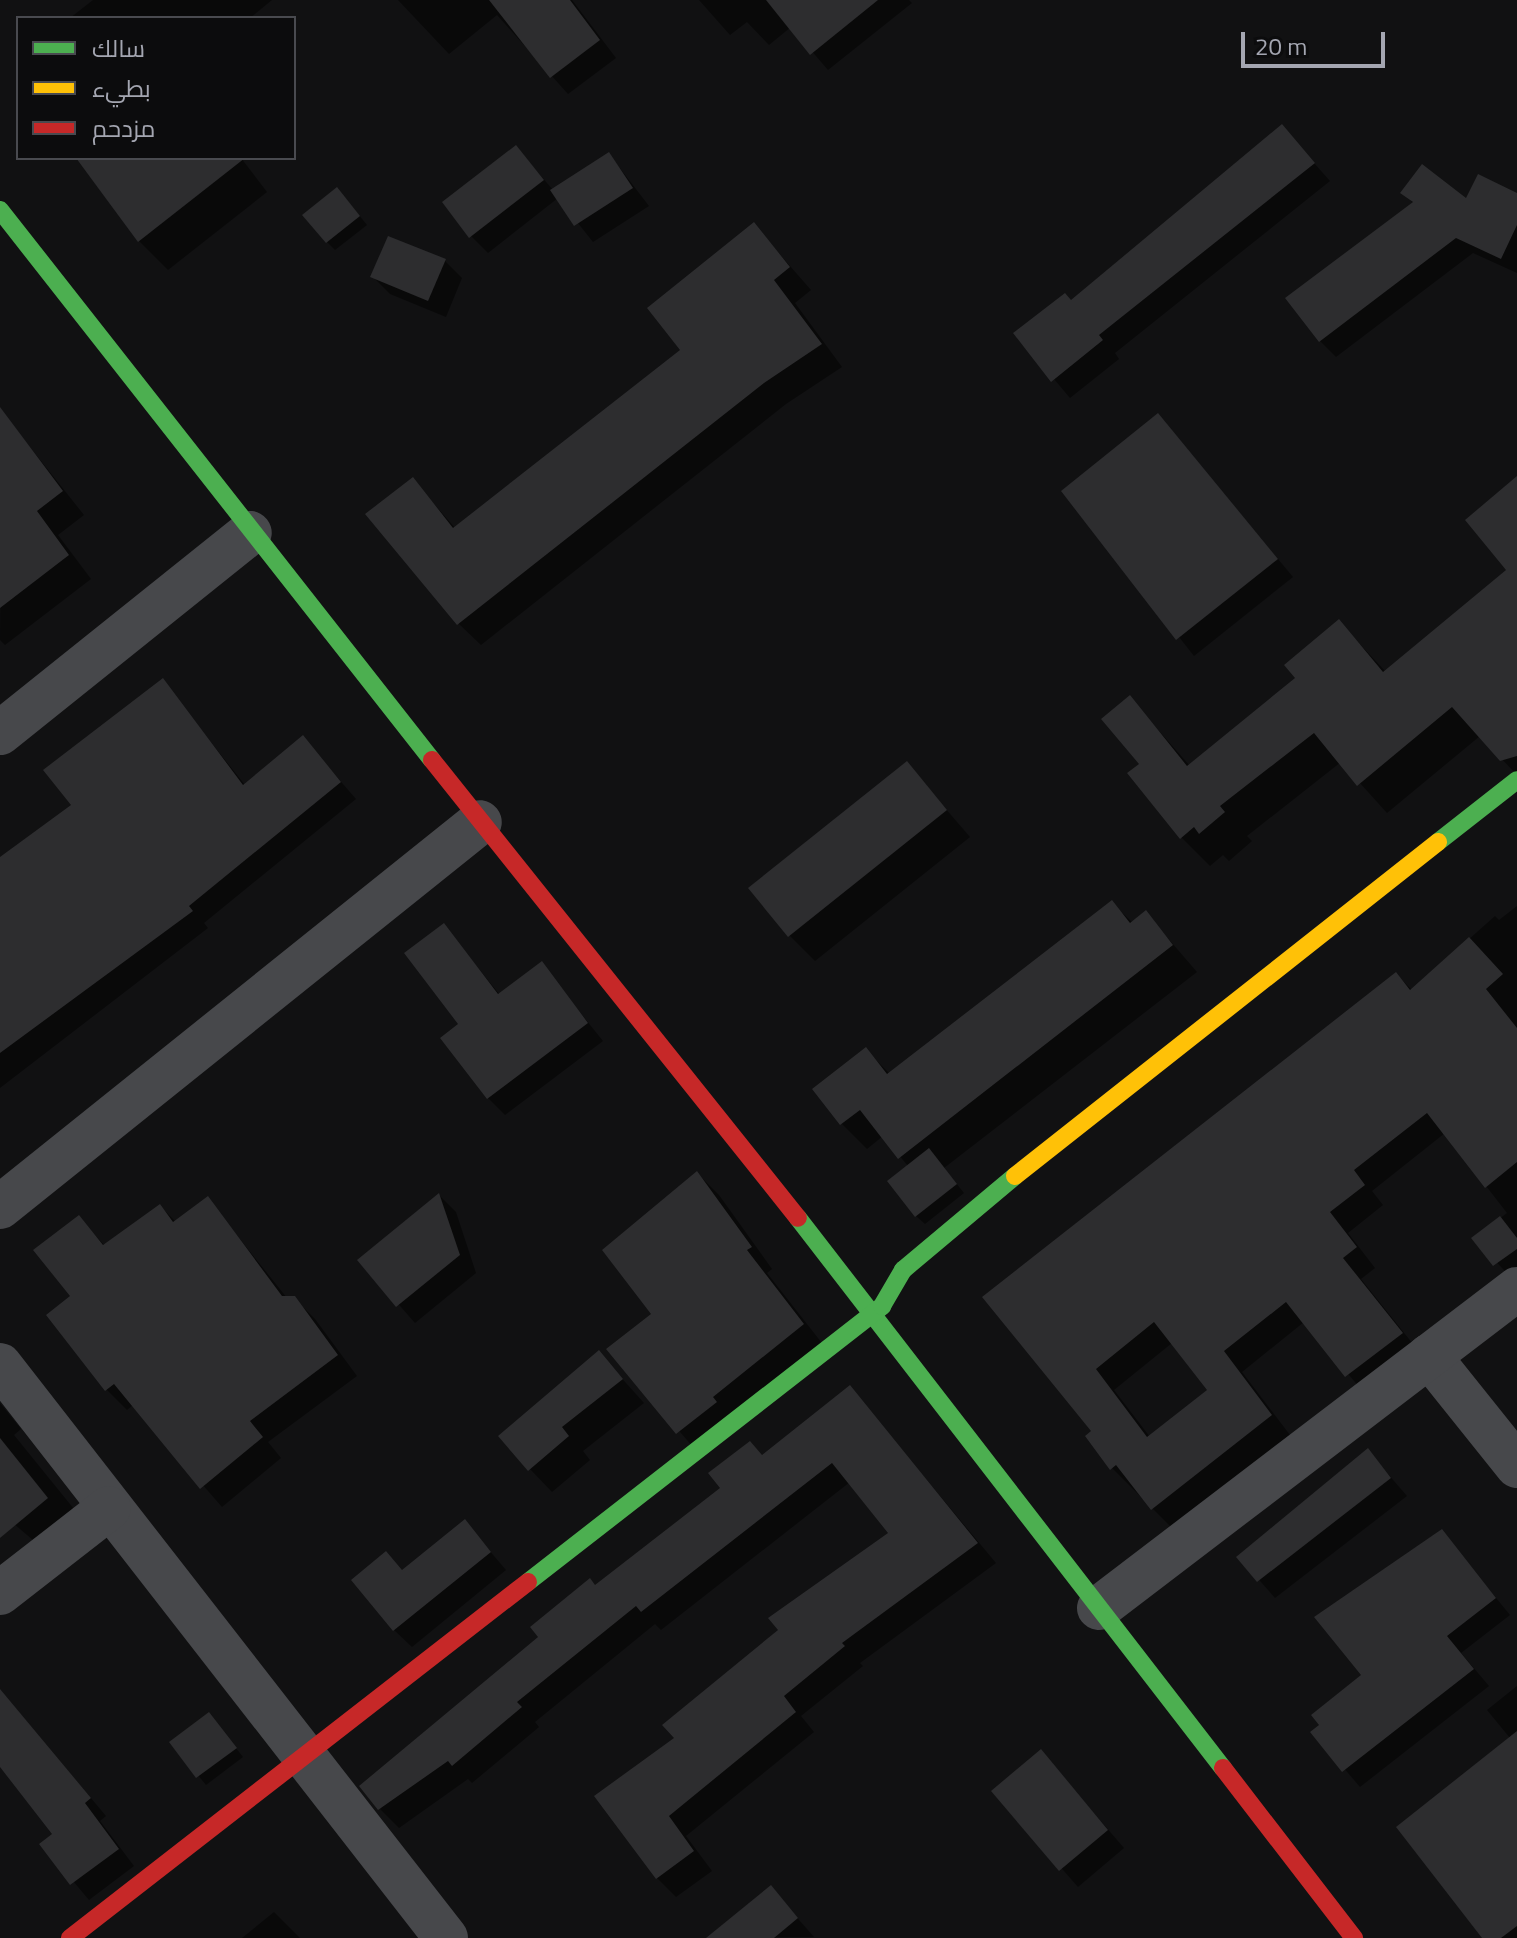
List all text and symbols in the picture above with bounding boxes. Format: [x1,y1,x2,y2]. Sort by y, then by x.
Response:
legend [16,16,296,160]
scale bar [1245,16,1389,66]
text: 20 m [1255,28,1307,64]
text: سالك [92,30,145,66]
text: بطيء [92,70,151,106]
text: مزدحم [92,110,155,146]

